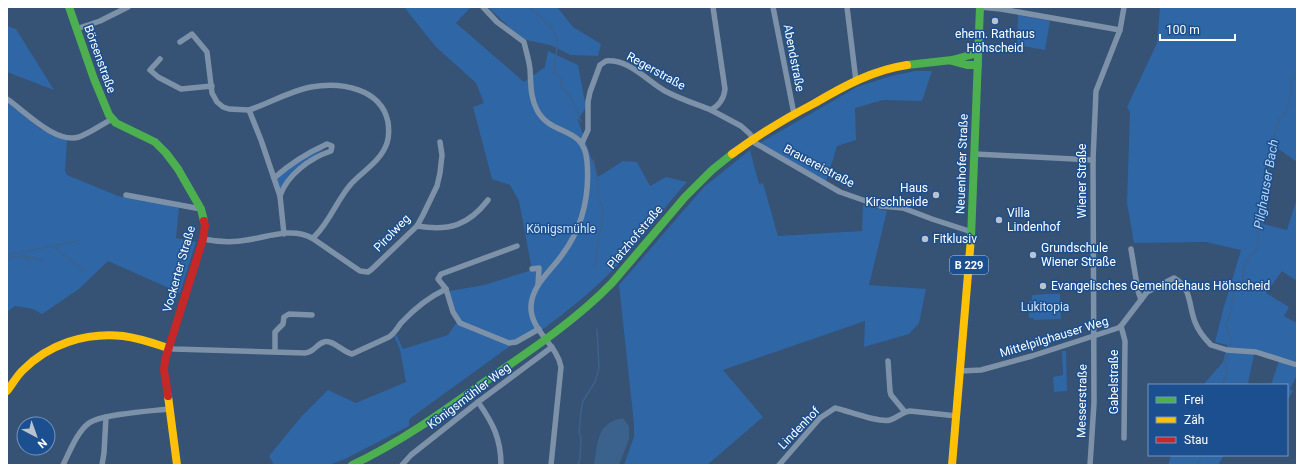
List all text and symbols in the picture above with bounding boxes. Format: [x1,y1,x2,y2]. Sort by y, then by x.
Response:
marker: ehem. Rathaus Höhscheid [990,16,1000,26]
scale bar [1160,16,1235,42]
street label: Börsenstraße [81,23,119,95]
street label: Abendstraße [781,23,807,93]
text: 100 m [1166,23,1200,37]
place label: ehem. Rathaus Höhscheid [955,27,1035,55]
street label: Regerstraße [624,49,688,93]
street label: Neuenhofer Straße [953,114,971,214]
water label: Pilghauser Bach [1251,138,1281,230]
street label: Brauereistraße [781,142,857,190]
street label: Wiener Straße [1075,144,1089,218]
place label: Haus Kirschheide [865,181,928,209]
marker: Haus Kirschheide [931,190,941,200]
street label: Platzhofstraße [604,202,666,272]
place label: Villa Lindenhof [1007,206,1061,234]
street label: Pirolweg [371,211,413,255]
marker: Villa Lindenhof [994,215,1004,225]
park label: Königsmühle [526,222,596,236]
street label: Vockerter Straße [160,224,198,314]
place label: Fitklusiv [933,232,977,246]
marker: Fitklusiv [920,234,930,244]
place label: Grundschule Wiener Straße [1041,241,1116,269]
marker: Grundschule Wiener Straße [1028,250,1038,260]
road number: B 229 [950,256,988,274]
place label: Evangelisches Gemeindehaus Höhscheid [1051,279,1270,293]
marker: Evangelisches Gemeindehaus Höhscheid [1038,281,1048,291]
park label: Lukitopia [1021,300,1069,314]
street label: Mittelpilghauser Weg [998,314,1110,360]
street label: Gabelstraße [1107,350,1121,414]
street label: Königsmühler Weg [425,360,513,432]
street label: Messerstraße [1074,364,1090,438]
legend [1148,384,1288,456]
text: Frei [1184,393,1204,407]
street label: Lindenhof [775,403,823,452]
text: Zäh [1184,413,1204,427]
north arrow [16,416,56,456]
text: Stau [1184,433,1208,447]
text: N [35,436,49,451]

